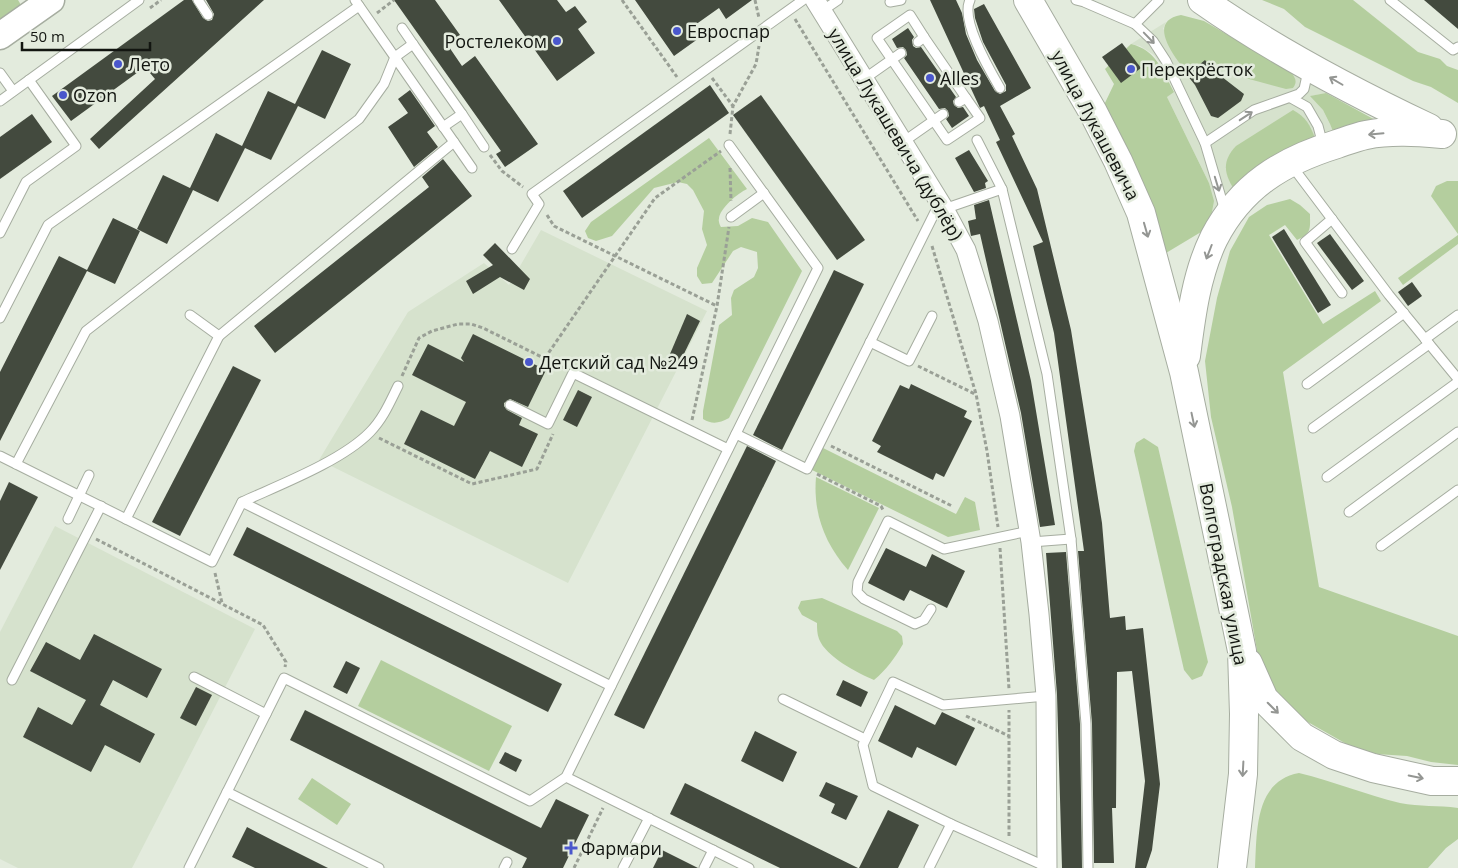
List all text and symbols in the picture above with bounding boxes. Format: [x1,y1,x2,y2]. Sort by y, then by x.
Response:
place label: Евроспар [687,19,770,43]
scale bar [22,20,150,52]
street label: улица Лукашевича (дублёр) [823,24,969,244]
marker: Евроспар [671,25,683,37]
text: 50 m [30,26,65,46]
place label: Ростелеком [444,29,547,53]
one-way arrow [1143,32,1155,44]
marker: Ростелеком [551,35,563,47]
street label: улица Лукашевича [1046,46,1146,204]
place label: Лето [128,52,170,76]
place label: Перекрёсток [1141,57,1254,81]
marker: Лето [112,58,124,70]
marker: Перекрёсток [1125,63,1137,75]
place label: Alles [940,66,979,90]
marker: Alles [924,72,936,84]
one-way arrow [1328,76,1343,86]
place label: Ozon [73,83,117,107]
marker: Ozon [57,89,69,101]
one-way arrow [1238,111,1252,121]
one-way arrow [1368,129,1384,139]
one-way arrow [1213,176,1223,192]
one-way arrow [1142,221,1152,237]
one-way arrow [1204,244,1213,259]
place label: Детский сад №249 [539,350,698,374]
marker: Детский сад №249 [523,356,535,368]
one-way arrow [1189,411,1199,427]
street label: Волгоградская улица [1195,481,1253,667]
one-way arrow [1267,702,1279,715]
one-way arrow [1238,761,1248,777]
one-way arrow [1407,773,1423,782]
place label: Фармари [581,836,662,860]
marker: Фармари [565,842,577,854]

